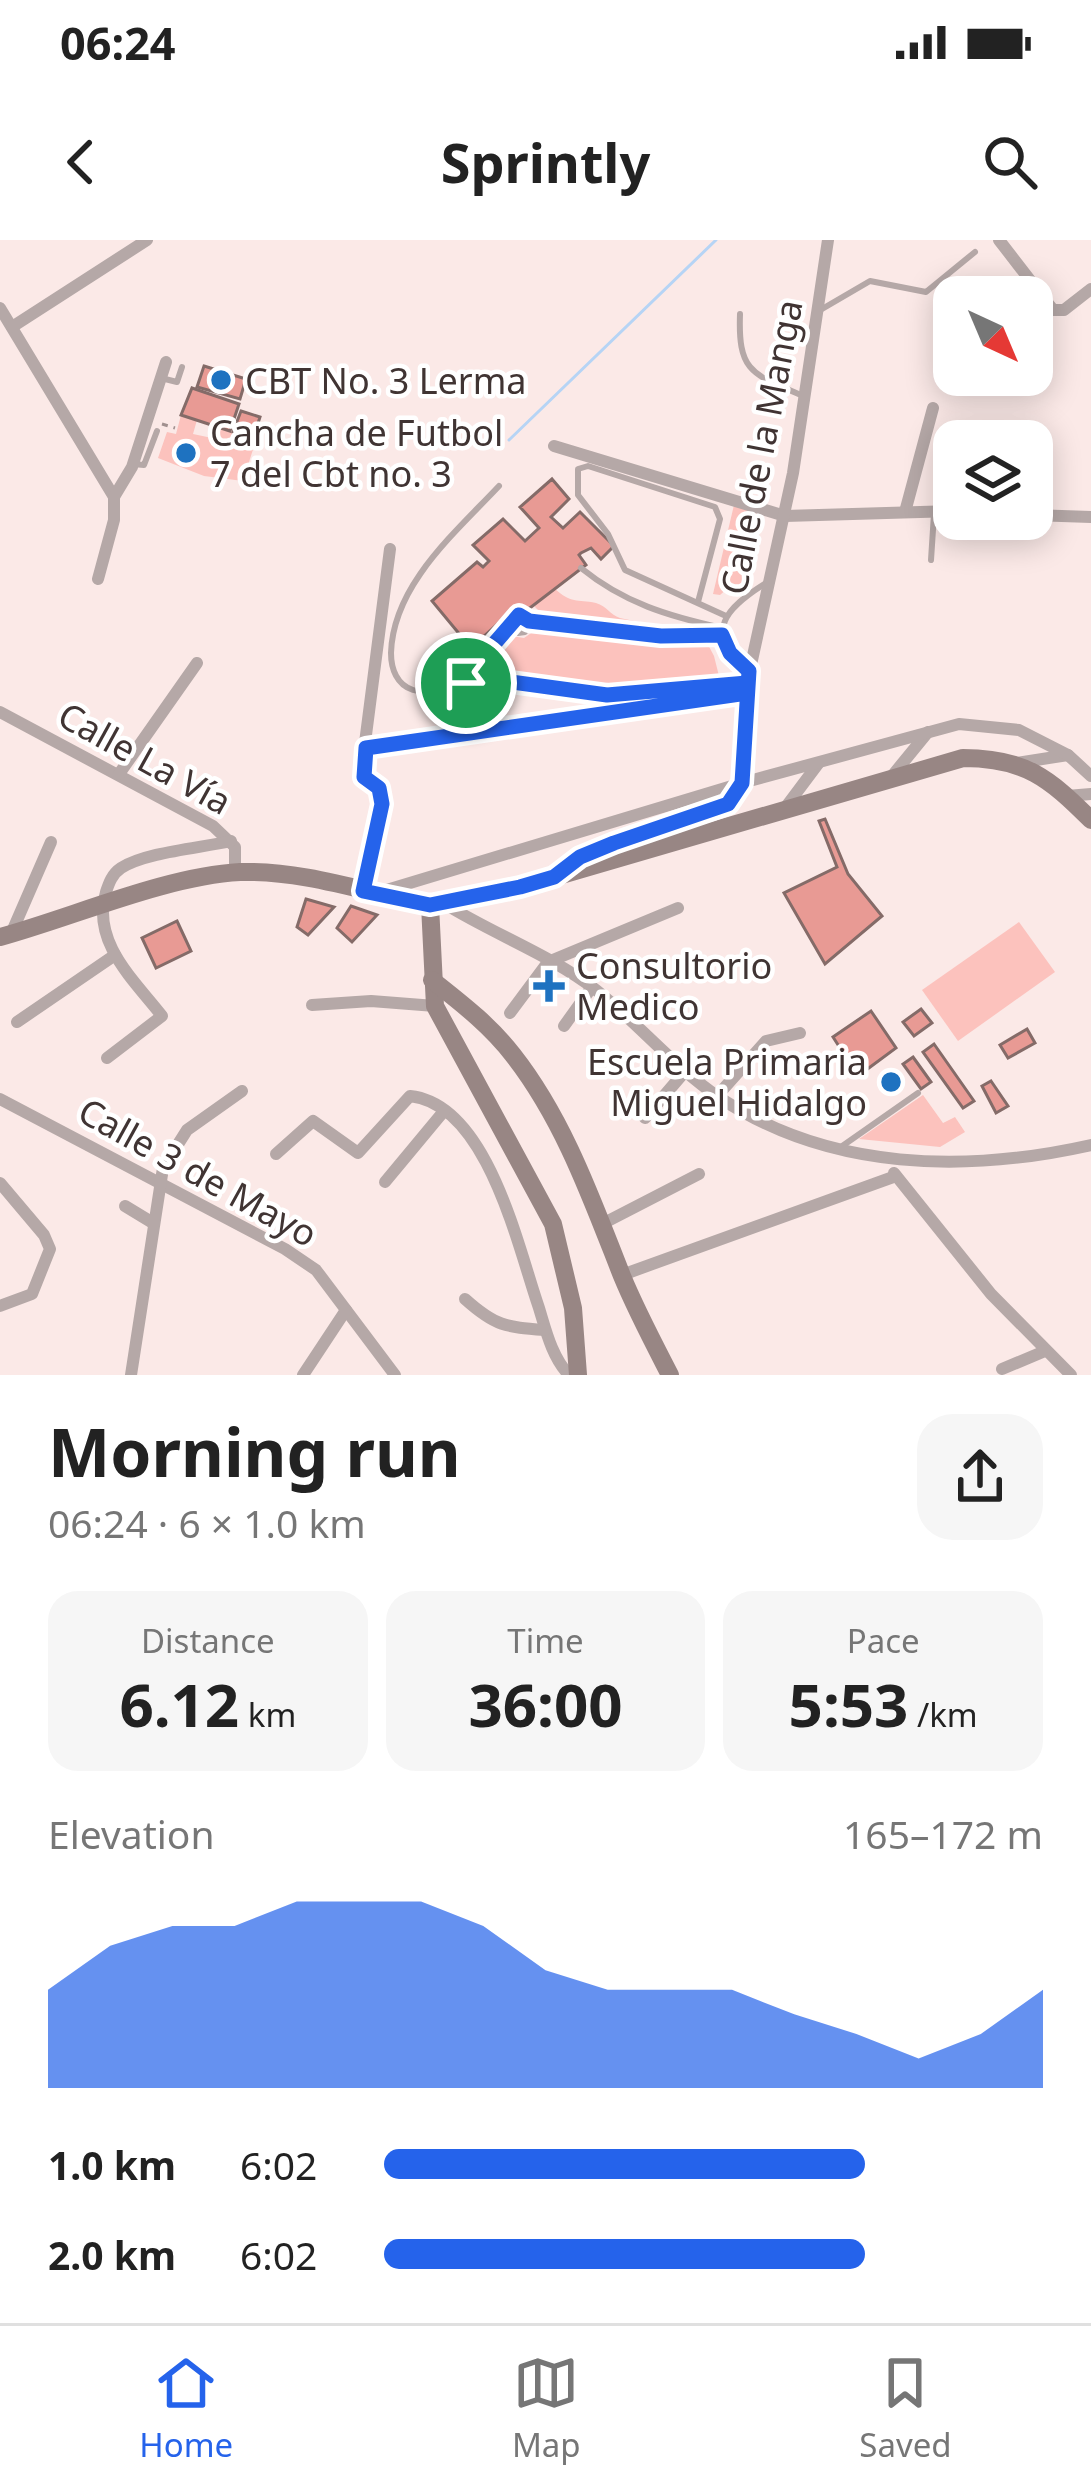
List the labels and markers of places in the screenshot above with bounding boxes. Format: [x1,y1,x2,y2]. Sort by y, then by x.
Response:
place label: CBT No. 3 Lerma [245,356,527,405]
marker: CBT No. 3 Lerma [208,367,234,393]
place label: Cancha de Futbol 7 del Cbt no. 3 [210,408,503,498]
marker: Cancha de Futbol 7 del Cbt no. 3 [173,440,199,466]
pin [415,632,517,734]
place label: Consultorio Medico [576,941,772,1031]
marker: Consultorio Medico [533,970,565,1002]
place label: Escuela Primaria Miguel Hidalgo [587,1037,867,1127]
marker: Escuela Primaria Miguel Hidalgo [878,1069,904,1095]

